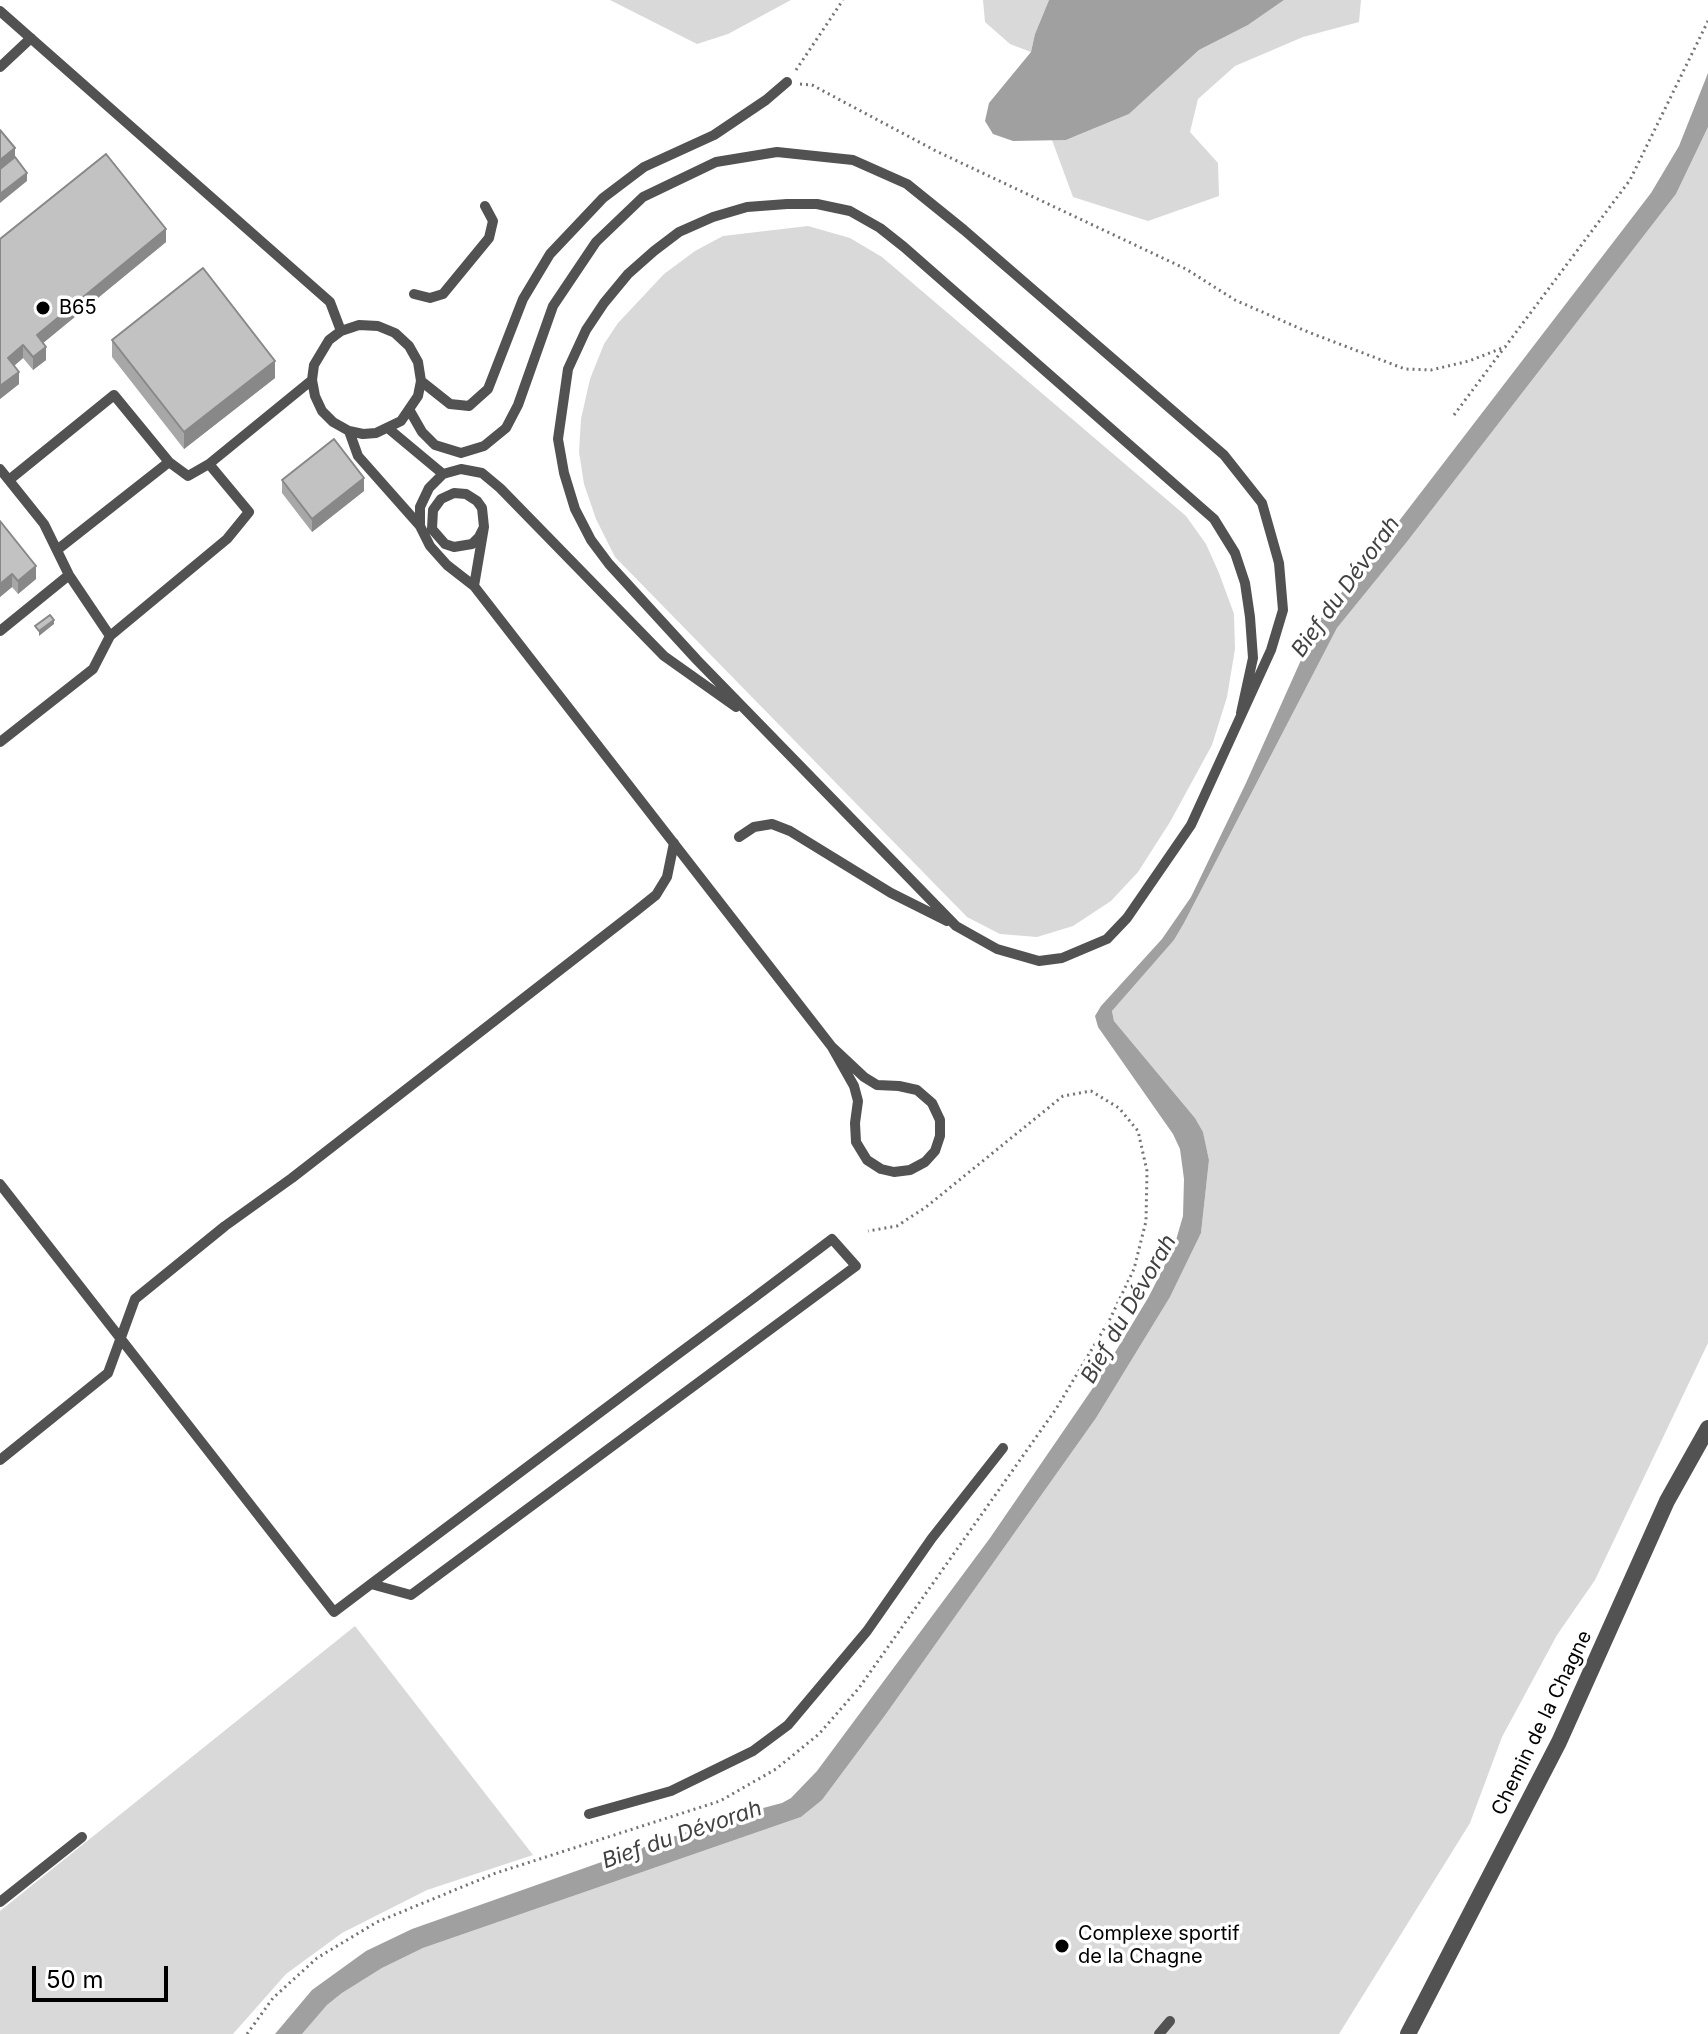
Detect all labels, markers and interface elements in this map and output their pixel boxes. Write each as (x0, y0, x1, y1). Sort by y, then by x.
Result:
place label: B65 (59, 296, 97, 320)
marker: B65 (34, 299, 52, 317)
water label: Bief du Dévorah (1286, 512, 1406, 662)
water label: Bief du Dévorah (1076, 1230, 1182, 1388)
street label: Chemin de la Chagne (1487, 1627, 1597, 1819)
water label: Bief du Dévorah (599, 1795, 765, 1875)
place label: Complexe sportif de la Chagne (1078, 1922, 1240, 1969)
marker: Complexe sportif de la Chagne (1053, 1937, 1071, 1955)
scale bar (36, 1950, 172, 2000)
text: 50 m (46, 1965, 104, 1994)

